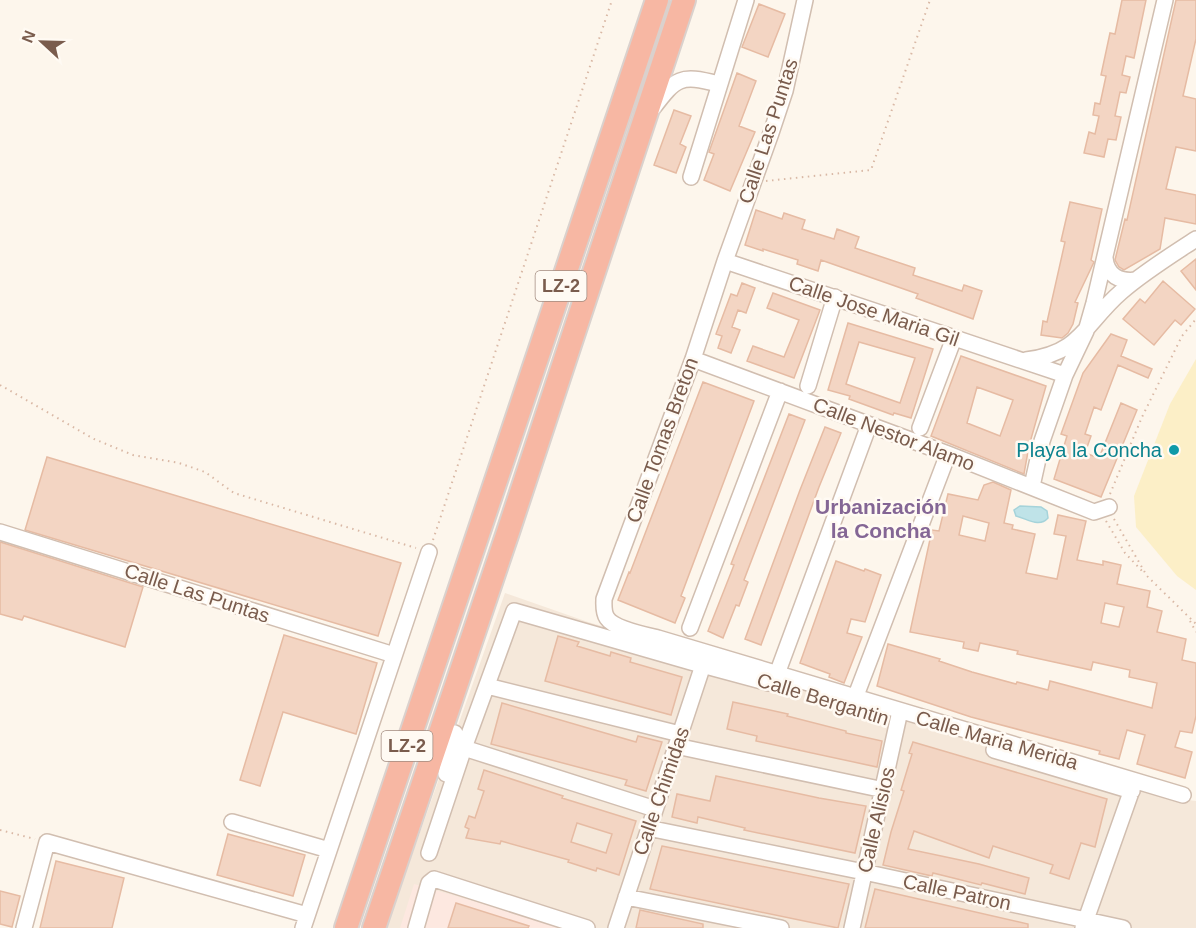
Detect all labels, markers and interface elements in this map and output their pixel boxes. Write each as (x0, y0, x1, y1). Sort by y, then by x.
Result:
north arrow (12, 12, 72, 72)
text: N (19, 28, 39, 45)
street label: Calle Las Puntas (734, 56, 802, 206)
road number: LZ-2 (536, 271, 586, 301)
street label: Calle Jose Maria Gil (786, 271, 962, 351)
street label: Calle Tomas Breton (622, 354, 702, 526)
street label: Calle Nestor Alamo (810, 393, 978, 475)
place label: Playa la Concha (1016, 439, 1163, 461)
marker: Playa la Concha (1167, 443, 1181, 457)
district label: Urbanización la Concha (815, 495, 947, 542)
street label: Calle Las Puntas (122, 559, 272, 627)
street label: Calle Bergantin (754, 668, 892, 730)
street label: Calle Maria Merida (913, 706, 1082, 774)
street label: Calle Chimidas (629, 724, 693, 858)
road number: LZ-2 (382, 731, 432, 761)
street label: Calle Alisios (853, 765, 899, 875)
street label: Calle Patron (901, 870, 1013, 914)

